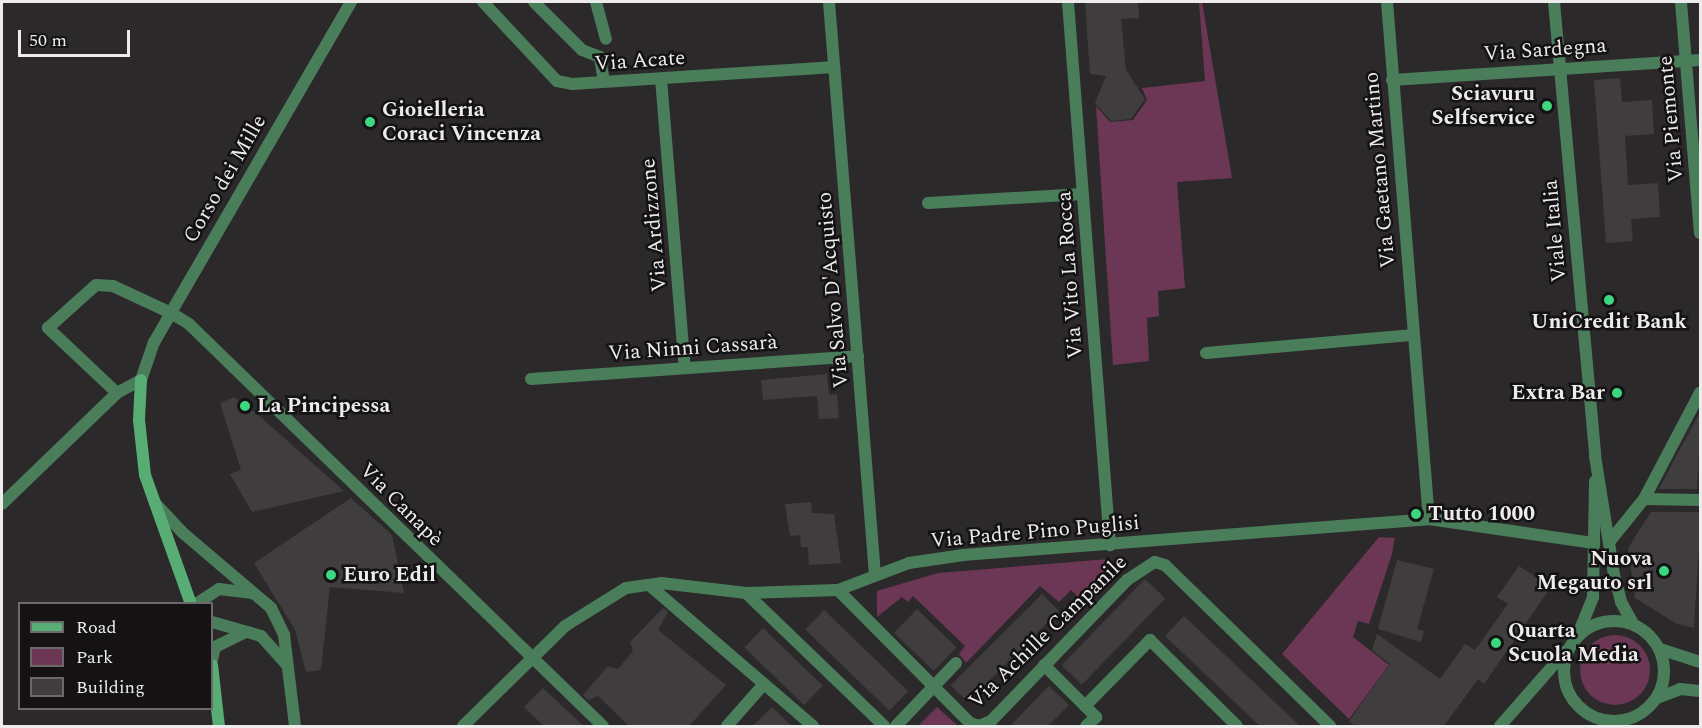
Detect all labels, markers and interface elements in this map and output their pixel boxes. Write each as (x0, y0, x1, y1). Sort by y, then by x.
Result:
scale bar (21, 18, 134, 56)
text: 50 m (29, 27, 67, 54)
street label: Via Sardegna (1483, 33, 1607, 67)
street label: Via Acate (594, 45, 686, 77)
street label: Via Piemonte (1653, 55, 1689, 183)
street label: Via Gaetano Martino (1359, 71, 1401, 269)
place label: Sciavuru Selfservice (1432, 81, 1535, 131)
place label: Gioielleria Coraci Vincenza (382, 97, 541, 147)
marker: Sciavuru Selfservice (1540, 99, 1554, 113)
street label: Corso dei Mille (178, 111, 272, 247)
marker: Gioielleria Coraci Vincenza (363, 115, 377, 129)
street label: Via Ardizzone (636, 157, 672, 293)
street label: Viale Italia (1538, 179, 1572, 283)
street label: Via Vito La Rocca (1052, 190, 1088, 360)
street label: Via Salvo D'Acquisto (812, 191, 854, 389)
marker: UniCredit Bank (1602, 293, 1616, 307)
place label: UniCredit Bank (1531, 309, 1687, 335)
street label: Via Ninni Cassarà (607, 330, 779, 366)
place label: Extra Bar (1511, 380, 1605, 406)
marker: Extra Bar (1610, 386, 1624, 400)
place label: La Pincipessa (257, 393, 390, 419)
marker: La Pincipessa (238, 399, 252, 413)
street label: Via Canapè (354, 458, 448, 552)
place label: Tutto 1000 (1428, 501, 1535, 527)
marker: Tutto 1000 (1409, 507, 1423, 521)
street label: Via Padre Pino Puglisi (929, 510, 1141, 554)
place label: Nuova Megauto srl (1537, 546, 1652, 596)
street label: Via Achille Campanile (964, 550, 1132, 714)
place label: Euro Edil (343, 562, 436, 588)
marker: Nuova Megauto srl (1657, 564, 1671, 578)
marker: Euro Edil (324, 568, 338, 582)
legend (18, 602, 213, 710)
text: Road (76, 614, 117, 641)
place label: Quarta Scuola Media (1508, 618, 1639, 668)
marker: Quarta Scuola Media (1489, 636, 1503, 650)
text: Park (76, 644, 113, 671)
text: Building (76, 674, 145, 701)

